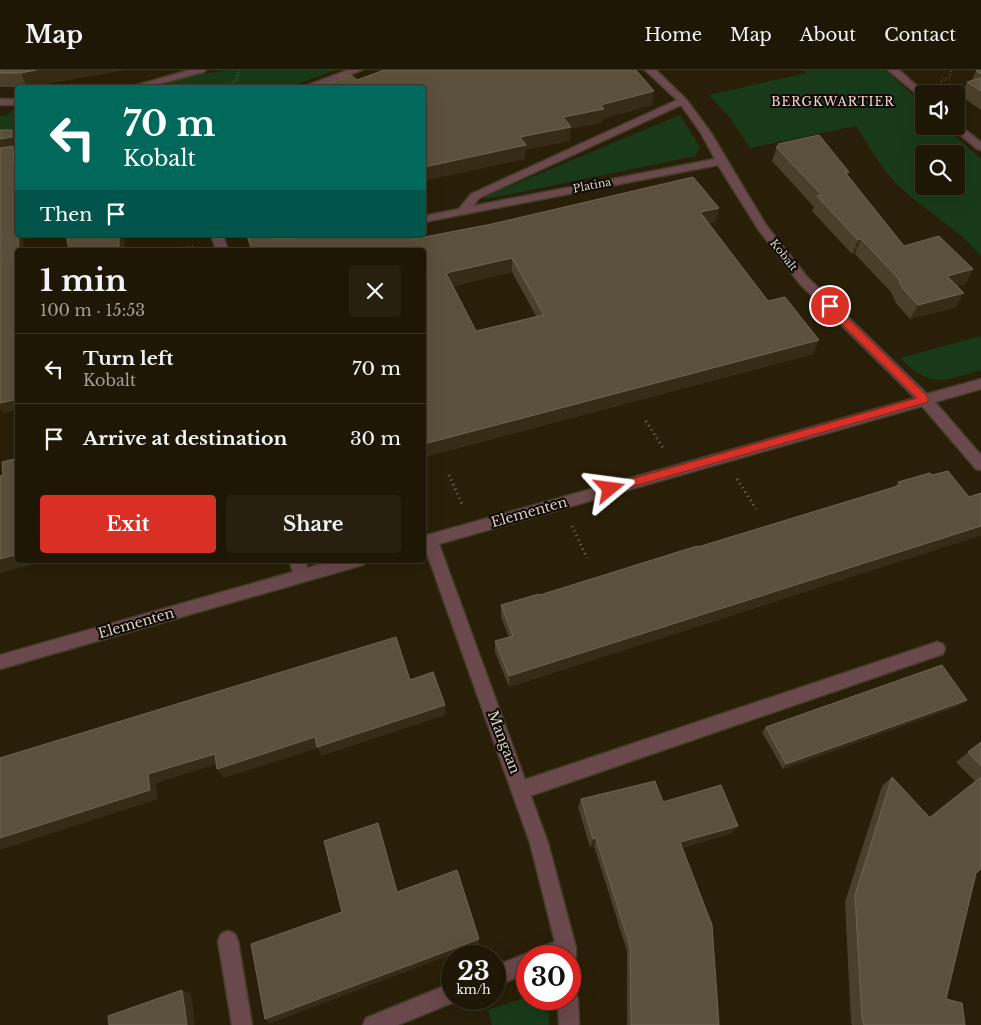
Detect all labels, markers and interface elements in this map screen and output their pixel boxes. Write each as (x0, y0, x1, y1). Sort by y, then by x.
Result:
text: Map (25, 20, 83, 49)
text: Home (644, 24, 702, 46)
text: Map (730, 24, 772, 46)
text: About (800, 24, 856, 46)
text: Contact (884, 24, 956, 46)
map controls (915, 85, 965, 195)
button: sound (915, 85, 965, 135)
district label: BERGKWARTIER (771, 94, 895, 109)
text: 70 m (123, 102, 216, 145)
icon: left (40, 105, 105, 170)
text: Kobalt (123, 145, 196, 172)
button: search (915, 145, 965, 195)
street label: Platina (572, 174, 613, 196)
icon: arrive (102, 200, 130, 228)
text: Then (40, 203, 92, 226)
street label: Kobalt (767, 236, 801, 274)
text: 1 min (40, 262, 127, 299)
button: close (349, 265, 401, 317)
pin (809, 285, 851, 327)
icon: arrive (816, 292, 844, 320)
text: 100 m · 15:53 (40, 300, 145, 320)
text: Turn left (83, 347, 174, 370)
icon: left (40, 355, 68, 383)
text: 70 m (352, 357, 401, 380)
text: Kobalt (83, 370, 136, 390)
icon: arrive (40, 425, 68, 453)
text: Arrive at destination (83, 427, 287, 450)
text: 30 m (350, 427, 401, 450)
position arrow (583, 462, 635, 514)
street label: Elementen (489, 492, 569, 531)
button: Exit (40, 495, 216, 553)
button: Share (226, 495, 401, 553)
street label: Elementen (96, 603, 176, 642)
street label: Mangaan (484, 708, 524, 776)
speed limit sign: 30 (516, 945, 581, 1010)
text: 23 (457, 956, 490, 987)
text: km/h (456, 982, 491, 997)

